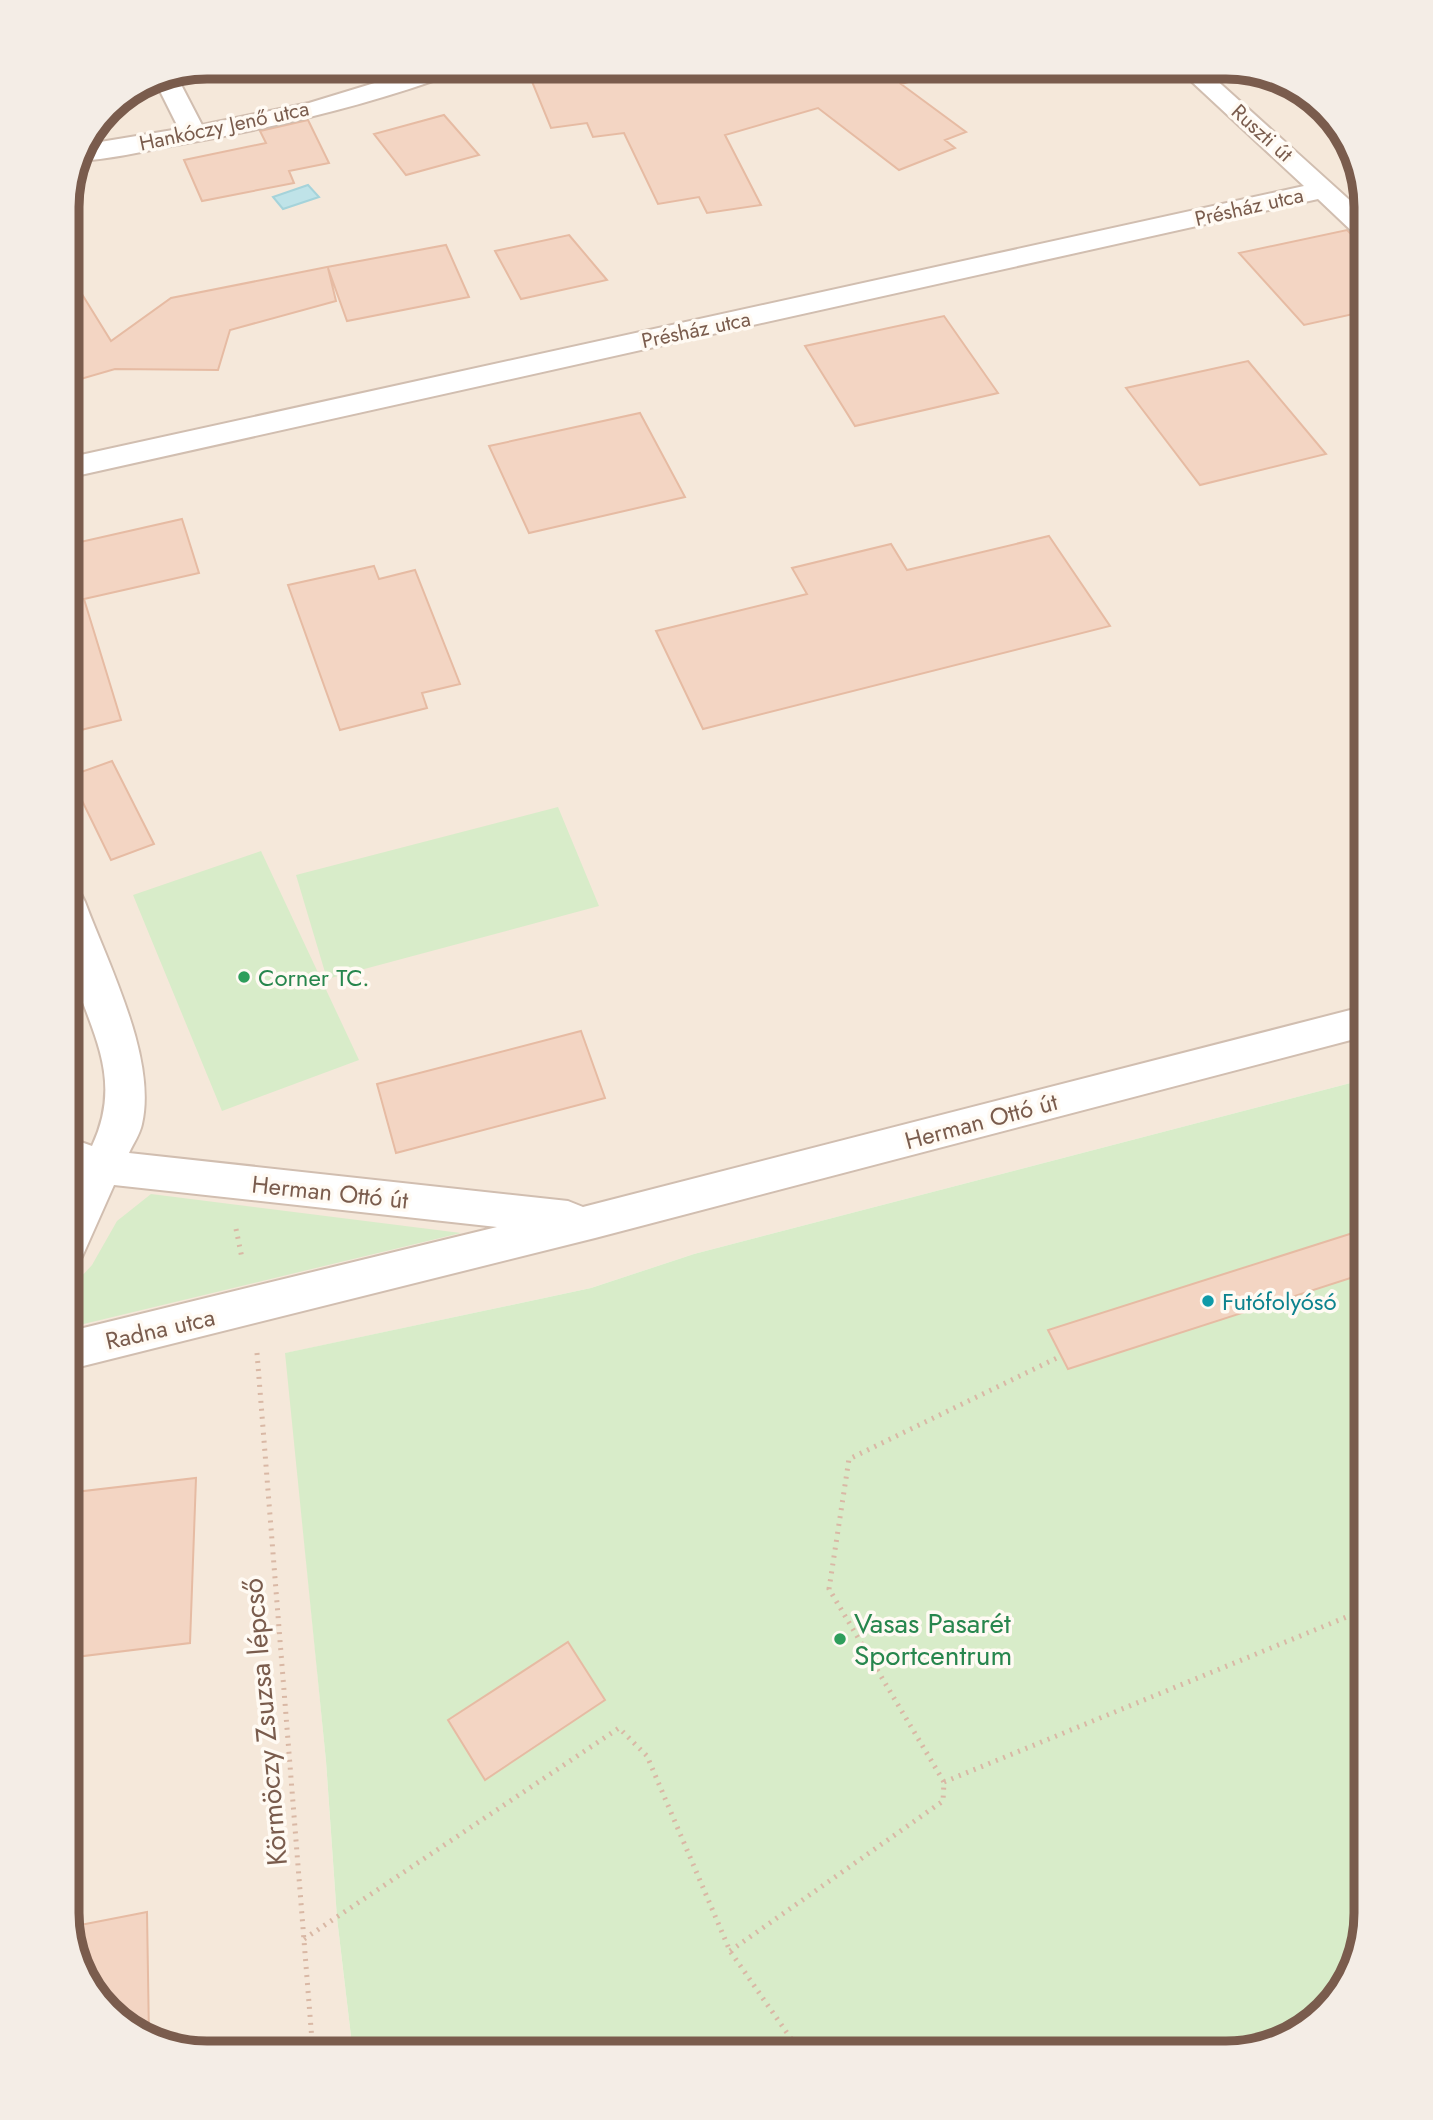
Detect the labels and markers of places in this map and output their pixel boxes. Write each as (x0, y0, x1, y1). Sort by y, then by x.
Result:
place label: Corner TC. (258, 960, 369, 995)
marker: Corner TC. (236, 969, 252, 985)
place label: Futófolyósó (1222, 1284, 1337, 1319)
marker: Futófolyósó (1200, 1293, 1216, 1309)
place label: Vasas Pasarét Sportcentrum (854, 1603, 1012, 1676)
marker: Vasas Pasarét Sportcentrum (832, 1631, 848, 1647)

